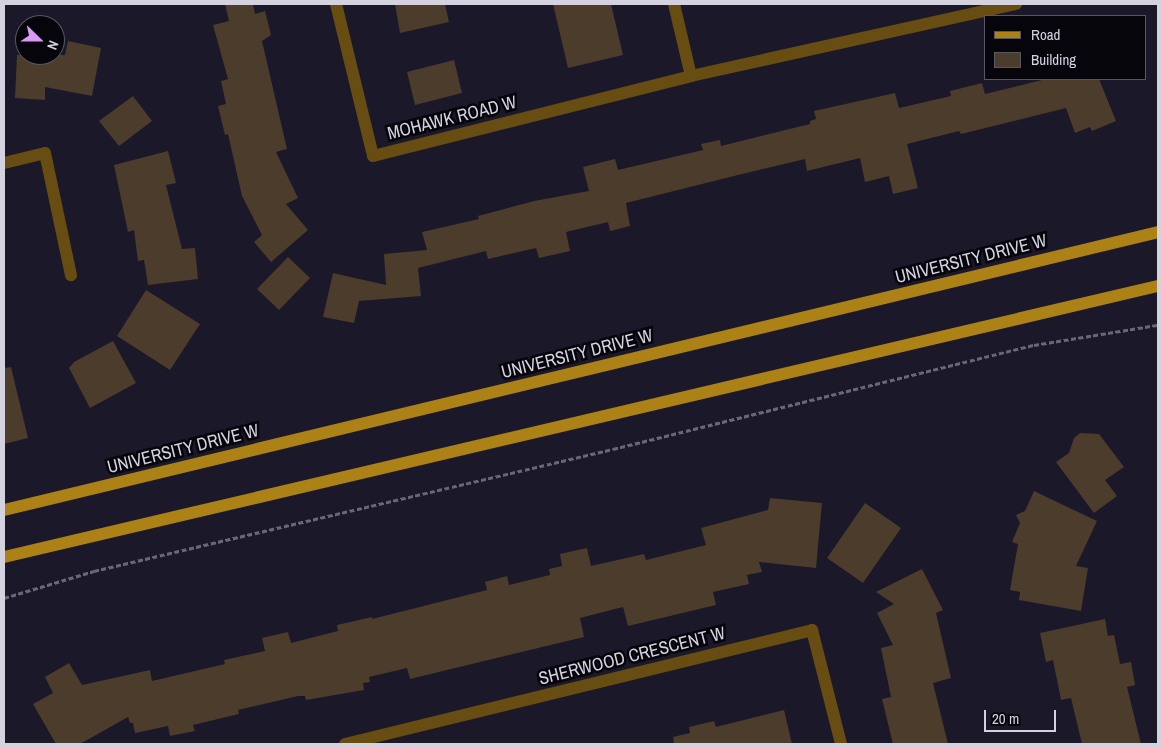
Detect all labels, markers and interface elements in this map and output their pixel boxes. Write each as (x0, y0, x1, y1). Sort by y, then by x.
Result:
north arrow (15, 15, 65, 65)
legend (984, 15, 1147, 80)
text: Road (1031, 24, 1060, 45)
text: N (43, 38, 63, 52)
text: Building (1031, 49, 1076, 70)
street label: MOHAWK ROAD W (385, 92, 519, 144)
street label: UNIVERSITY DRIVE W (893, 230, 1049, 288)
street label: UNIVERSITY DRIVE W (499, 325, 655, 383)
street label: UNIVERSITY DRIVE W (105, 420, 261, 478)
street label: SHERWOOD CRESCENT W (536, 622, 728, 690)
scale bar (987, 700, 1060, 732)
text: 20 m (992, 708, 1019, 729)

